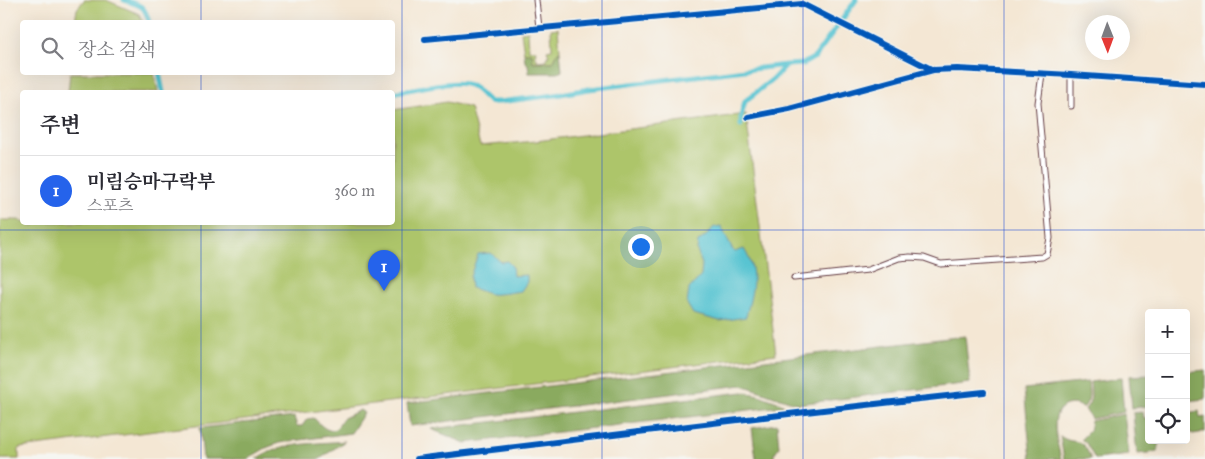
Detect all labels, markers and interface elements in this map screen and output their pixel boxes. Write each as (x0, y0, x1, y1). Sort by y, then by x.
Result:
north arrow (1085, 15, 1130, 60)
search box (20, 20, 395, 75)
icon: search (38, 34, 66, 62)
text: 장소 검색 (78, 38, 156, 61)
text: 주변 (40, 112, 81, 138)
text: 미림승마구락부 (87, 170, 215, 193)
text: 1 (53, 181, 59, 200)
text: 360 m (334, 181, 375, 200)
text: 스포츠 (87, 196, 133, 215)
your location (628, 234, 654, 260)
pin: 1 (368, 250, 400, 291)
map controls (1145, 309, 1190, 444)
button: + (1145, 309, 1190, 354)
button: − (1145, 354, 1190, 399)
button: locate (1145, 399, 1190, 444)

